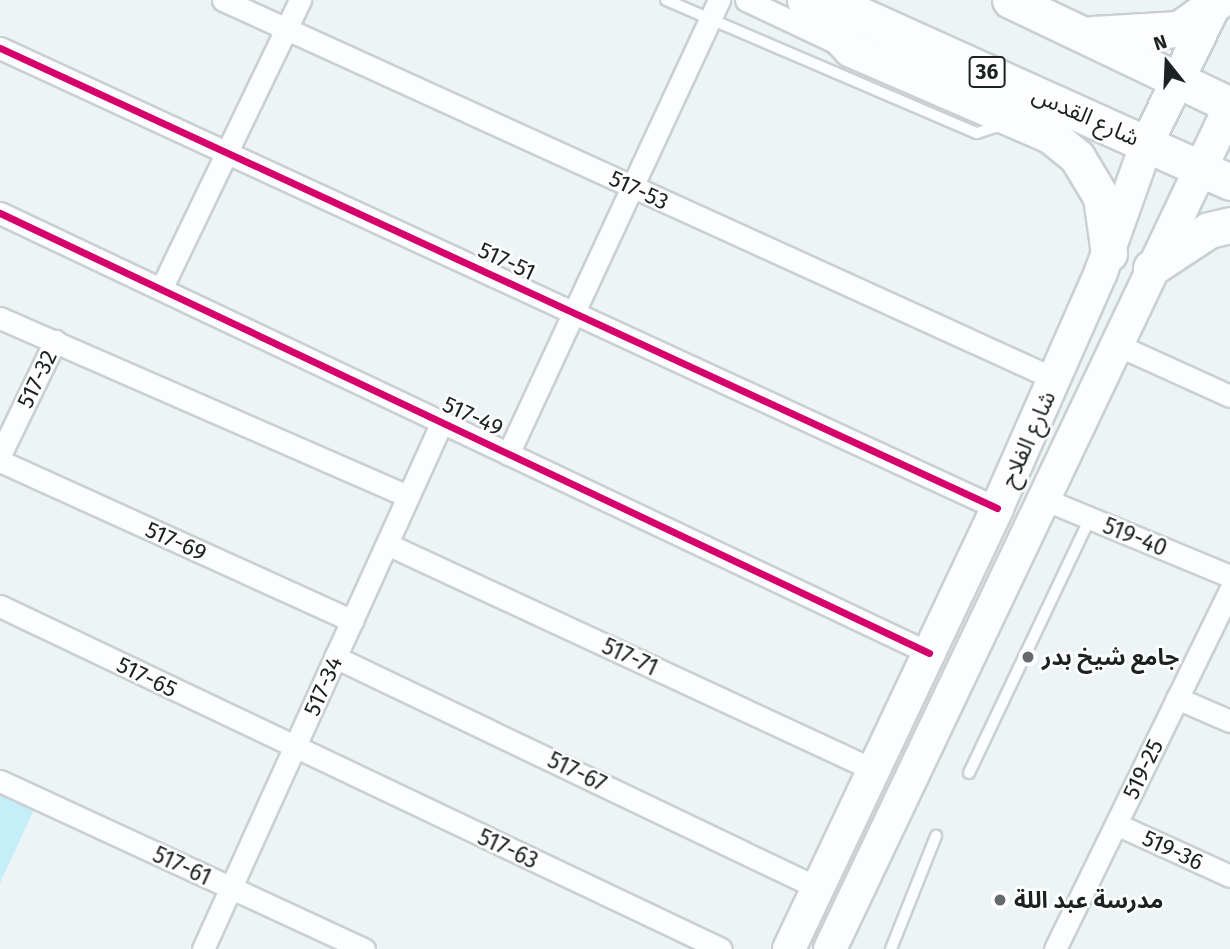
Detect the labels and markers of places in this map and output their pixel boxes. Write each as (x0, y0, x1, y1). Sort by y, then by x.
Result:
place label: جامع شيخ بدر (1042, 643, 1179, 671)
marker: جامع شيخ بدر (1020, 649, 1036, 665)
place label: مدرسة عبد اللة (1014, 886, 1163, 914)
marker: مدرسة عبد اللة (992, 892, 1008, 908)

